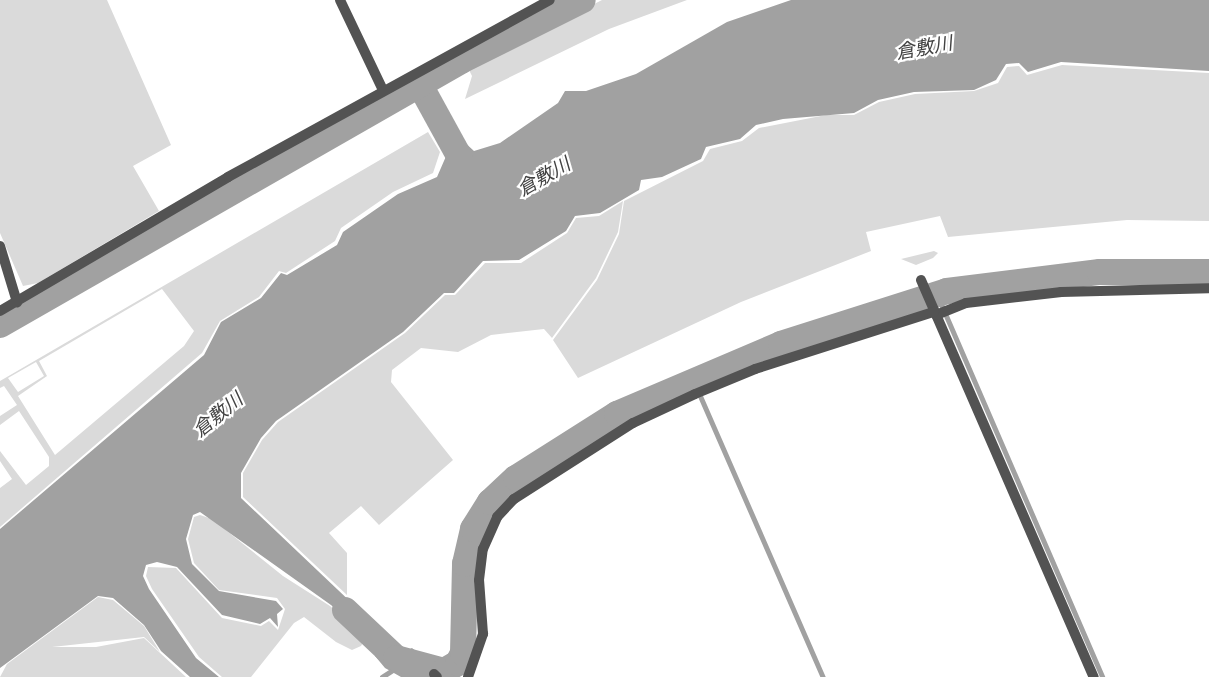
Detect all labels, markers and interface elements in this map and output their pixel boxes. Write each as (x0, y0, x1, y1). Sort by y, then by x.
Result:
water label: 倉敷川 (894, 32, 954, 64)
water label: 倉敷川 (514, 153, 574, 201)
water label: 倉敷川 (189, 388, 247, 442)

